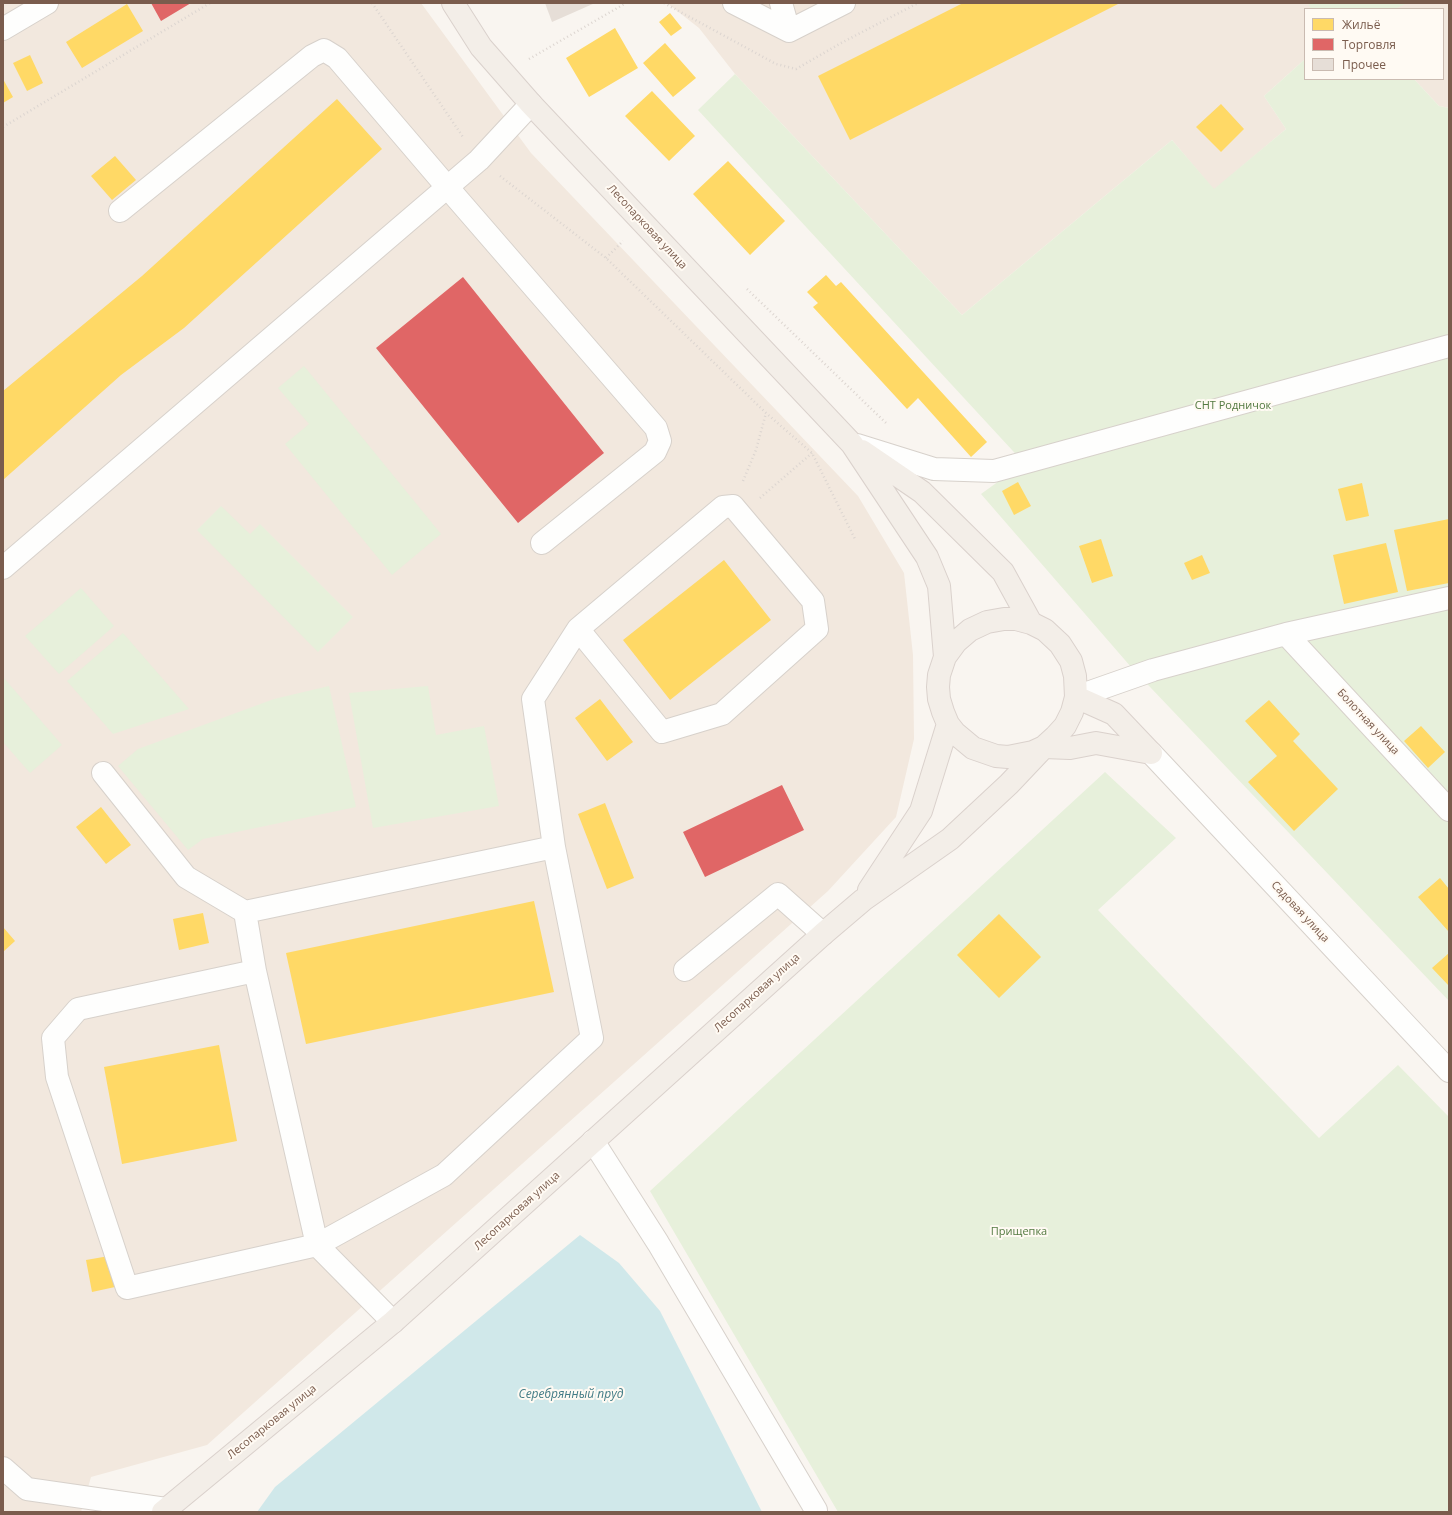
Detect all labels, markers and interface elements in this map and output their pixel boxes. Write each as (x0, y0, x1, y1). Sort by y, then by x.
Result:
legend (1304, 8, 1444, 80)
text: Жильё (1342, 16, 1380, 33)
text: Торговля (1342, 36, 1396, 53)
text: Прочее (1342, 56, 1386, 73)
street label: Лесопарковая улица (604, 182, 690, 272)
park label: СНТ Родничок (1195, 399, 1271, 413)
street label: Болотная улица (1334, 686, 1402, 758)
street label: Садовая улица (1268, 879, 1332, 945)
street label: Лесопарковая улица (711, 951, 803, 1035)
street label: Лесопарковая улица (471, 1169, 563, 1253)
park label: Прищепка (991, 1225, 1047, 1239)
street label: Лесопарковая улица (225, 1382, 319, 1462)
water label: Серебрянный пруд (519, 1388, 623, 1402)

